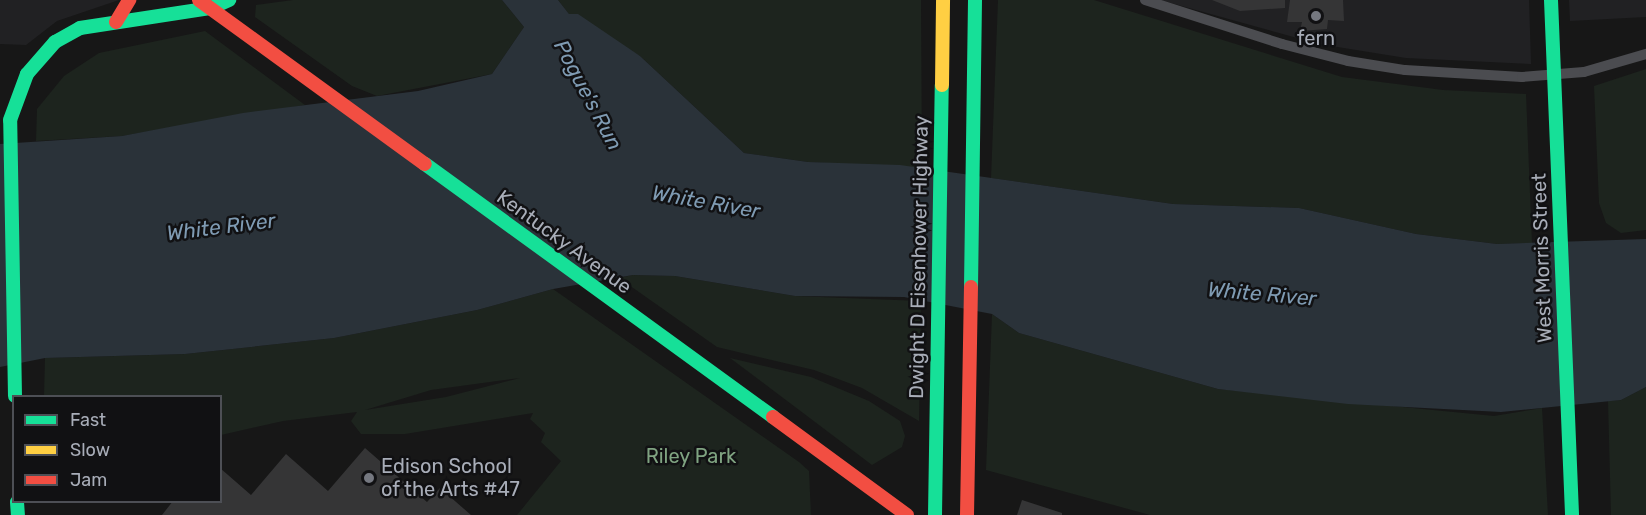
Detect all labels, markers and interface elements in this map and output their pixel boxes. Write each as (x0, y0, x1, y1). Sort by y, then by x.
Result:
marker: fern (1309, 9, 1323, 23)
place label: fern (1297, 26, 1335, 50)
water label: Pogue's Run (548, 36, 628, 154)
street label: Dwight D Eisenhower Highway (905, 115, 933, 399)
street label: West Morris Street (1527, 173, 1557, 343)
water label: White River (650, 180, 762, 224)
street label: Kentucky Avenue (491, 185, 637, 299)
water label: White River (165, 208, 277, 246)
water label: White River (1206, 277, 1318, 311)
legend (12, 395, 222, 503)
text: Fast (70, 409, 106, 431)
text: Slow (70, 439, 110, 461)
park label: Riley Park (645, 444, 737, 468)
place label: Edison School of the Arts #47 (381, 454, 521, 501)
text: Jam (70, 469, 107, 491)
marker: Edison School of the Arts #47 (362, 471, 376, 485)

